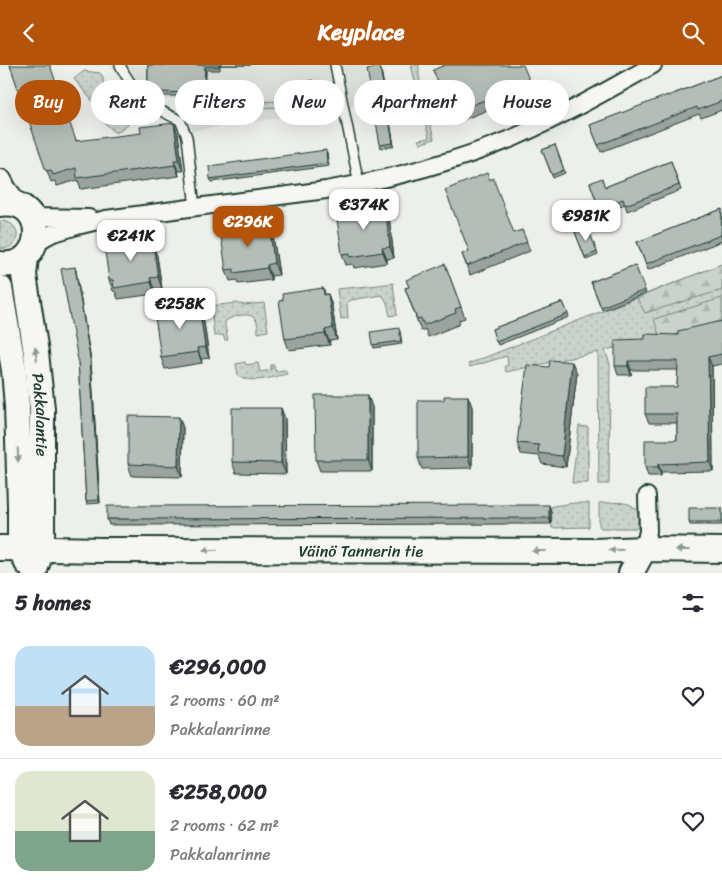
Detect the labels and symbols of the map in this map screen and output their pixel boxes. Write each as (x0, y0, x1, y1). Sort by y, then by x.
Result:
pin: €374K (329, 189, 399, 231)
pin: €981K (551, 199, 621, 242)
pin: €296K (213, 205, 283, 248)
pin: €241K (96, 219, 166, 262)
pin: €258K (145, 287, 215, 330)
one-way arrow (32, 345, 40, 361)
street label: Pakkalantie (23, 372, 56, 457)
one-way arrow (15, 447, 23, 463)
street label: Väinö Tannerin tie (299, 536, 423, 566)
one-way arrow (201, 546, 217, 554)
one-way arrow (675, 546, 691, 554)
one-way arrow (530, 547, 546, 555)
one-way arrow (608, 547, 624, 555)

